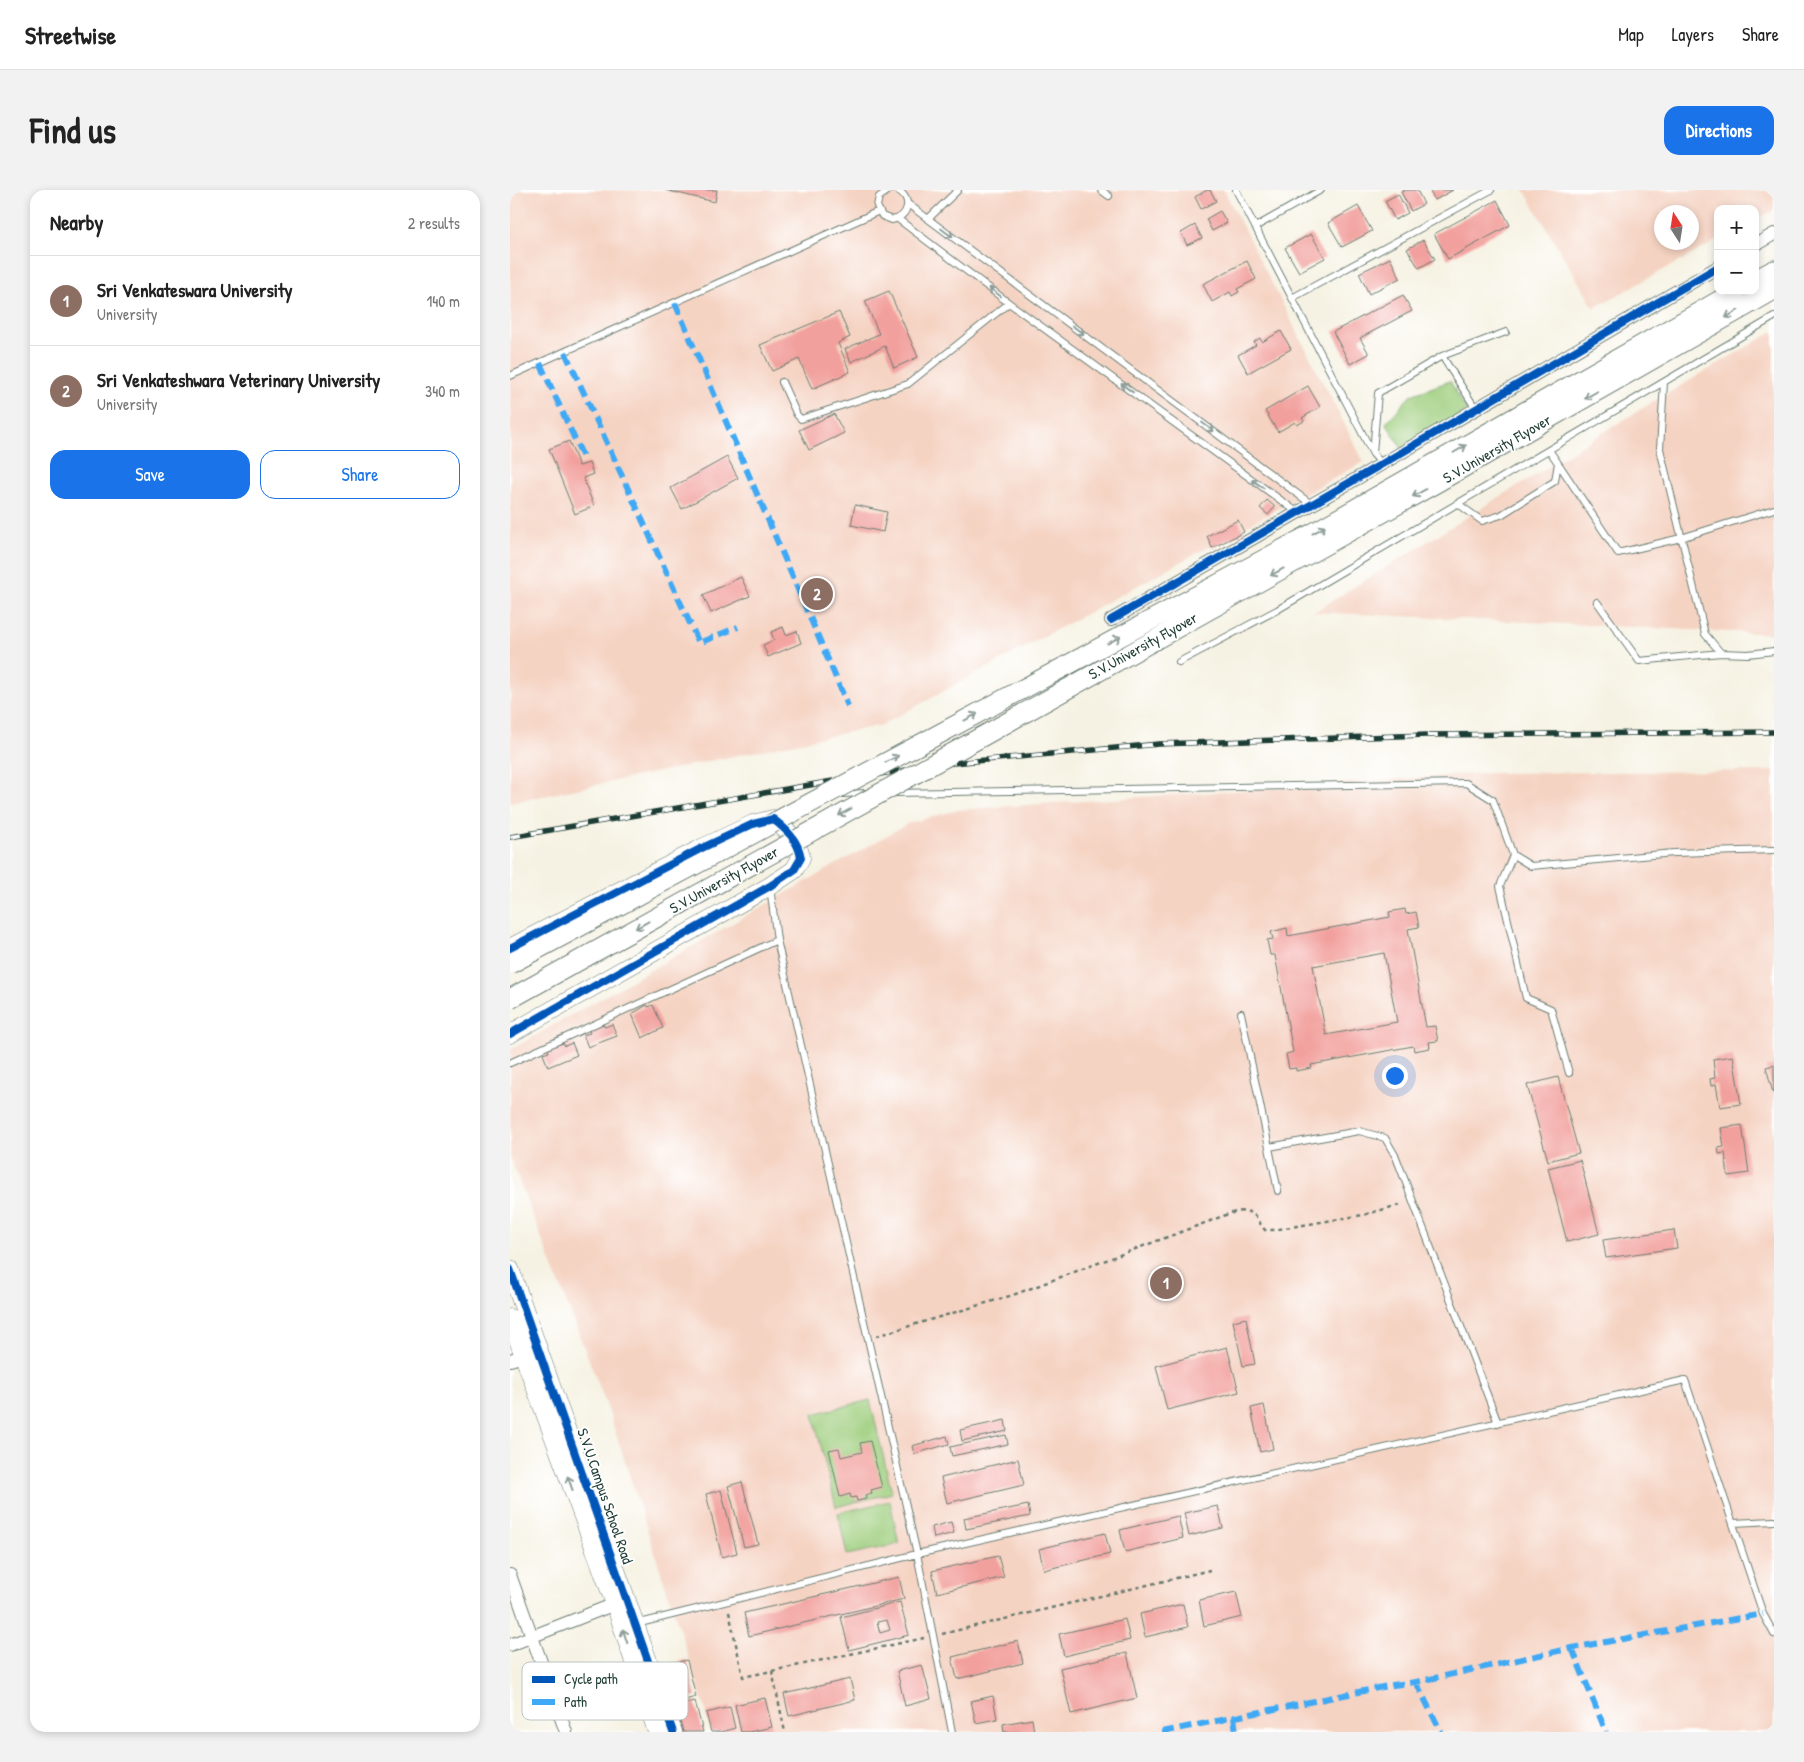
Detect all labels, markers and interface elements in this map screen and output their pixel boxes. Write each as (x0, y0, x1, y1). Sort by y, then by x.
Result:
text: Streetwise (25, 19, 116, 51)
text: Map (1618, 22, 1644, 47)
text: Layers (1672, 22, 1714, 47)
text: Share (1742, 22, 1779, 47)
button: Directions (1664, 106, 1774, 155)
text: Find us (30, 107, 116, 154)
north arrow (1654, 205, 1699, 250)
map controls (1714, 205, 1759, 295)
button: + (1714, 205, 1759, 250)
text: Nearby (50, 208, 103, 237)
text: 2 results (408, 212, 460, 234)
one-way arrow (940, 228, 953, 239)
button: − (1714, 250, 1759, 295)
text: Sri Venkateswara University (97, 277, 293, 303)
one-way arrow (989, 287, 1002, 298)
text: 1 (63, 290, 69, 312)
text: 140 m (426, 290, 460, 312)
text: University (97, 303, 158, 325)
one-way arrow (1725, 310, 1739, 320)
one-way arrow (1071, 325, 1084, 336)
text: Sri Venkateshwara Veterinary University (97, 367, 380, 393)
text: 2 (62, 380, 70, 402)
text: 340 m (425, 380, 460, 402)
one-way arrow (1120, 383, 1134, 393)
one-way arrow (1583, 390, 1598, 400)
text: University (97, 393, 158, 415)
street label: S.V.University Flyover (1439, 409, 1555, 488)
one-way arrow (1201, 422, 1214, 433)
one-way arrow (1452, 444, 1466, 454)
button: Save (50, 450, 250, 499)
button: Share (260, 450, 460, 499)
one-way arrow (1252, 478, 1265, 489)
one-way arrow (1412, 488, 1427, 498)
one-way arrow (1311, 525, 1326, 535)
one-way arrow (1270, 568, 1285, 577)
pin: 2 (801, 575, 833, 613)
street label: S.V.University Flyover (1084, 607, 1201, 684)
one-way arrow (1106, 635, 1121, 644)
one-way arrow (963, 712, 978, 722)
one-way arrow (885, 754, 900, 764)
one-way arrow (839, 808, 853, 818)
street label: S.V.University Flyover (665, 841, 782, 918)
one-way arrow (635, 921, 650, 931)
your location (1382, 1063, 1408, 1089)
pin: 1 (1150, 1264, 1182, 1302)
street label: S.V.U.Campus School Road (572, 1425, 639, 1567)
one-way arrow (565, 1476, 574, 1491)
one-way arrow (620, 1629, 629, 1644)
legend (522, 1662, 688, 1720)
text: Cycle path (564, 1669, 618, 1689)
text: Path (564, 1692, 587, 1711)

